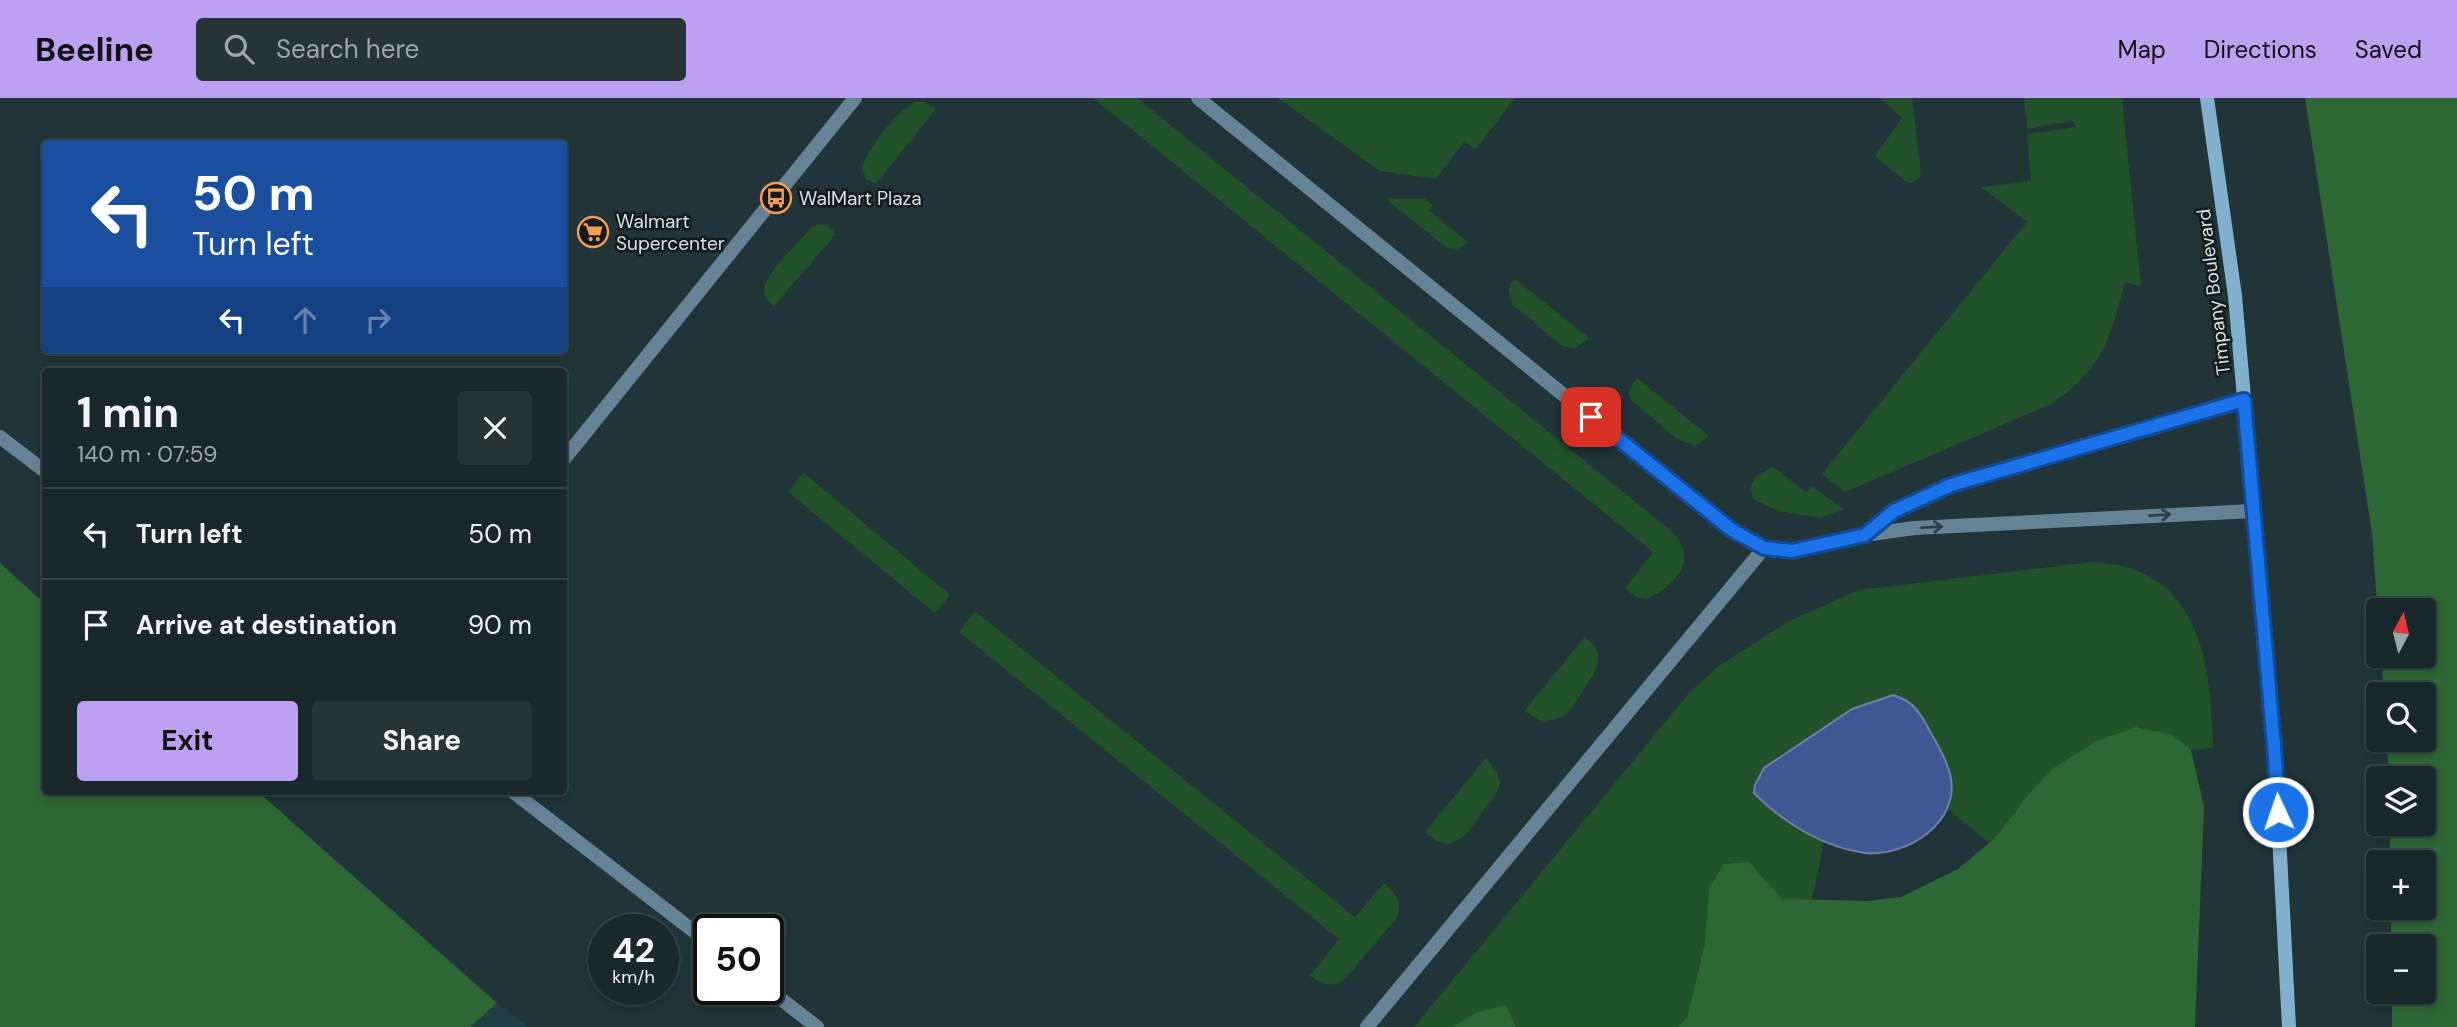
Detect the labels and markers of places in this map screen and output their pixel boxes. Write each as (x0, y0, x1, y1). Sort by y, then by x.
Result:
bus stop icon: WalMart Plaza (759, 181, 793, 215)
place label: WalMart Plaza (799, 186, 922, 211)
place label: Walmart Supercenter (616, 209, 725, 256)
supermarket icon: Walmart Supercenter (576, 215, 610, 249)
pin (1561, 387, 1621, 447)

